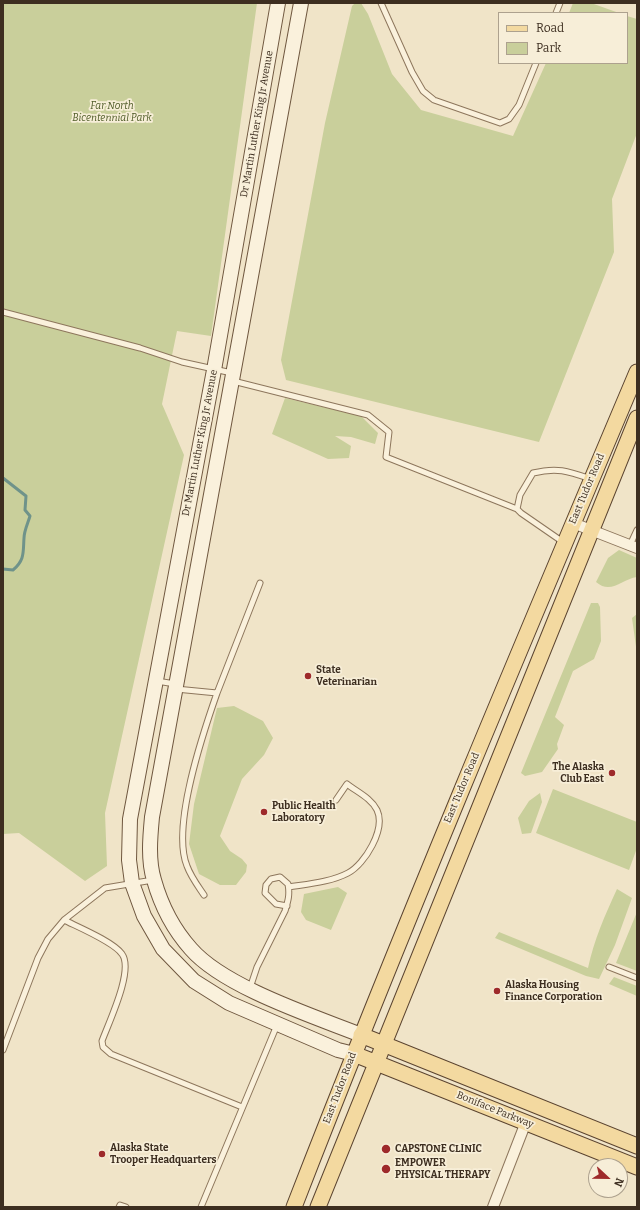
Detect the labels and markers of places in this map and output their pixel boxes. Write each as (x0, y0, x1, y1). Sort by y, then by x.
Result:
place label: State Veterinarian (316, 664, 377, 688)
marker: State Veterinarian (303, 671, 313, 681)
place label: The Alaska Club East (552, 761, 604, 784)
marker: The Alaska Club East (607, 768, 617, 778)
place label: Public Health Laboratory (272, 800, 336, 824)
marker: Public Health Laboratory (259, 807, 269, 817)
place label: Alaska Housing Finance Corporation (505, 979, 602, 1002)
marker: Alaska Housing Finance Corporation (492, 986, 502, 996)
place label: Alaska State Trooper Headquarters (110, 1142, 216, 1166)
marker: CAPSTONE CLINIC (380, 1143, 392, 1155)
place label: CAPSTONE CLINIC (395, 1143, 482, 1155)
marker: Alaska State Trooper Headquarters (97, 1149, 107, 1159)
place label: EMPOWER PHYSICAL THERAPY (395, 1157, 491, 1180)
marker: EMPOWER PHYSICAL THERAPY (380, 1163, 392, 1175)

